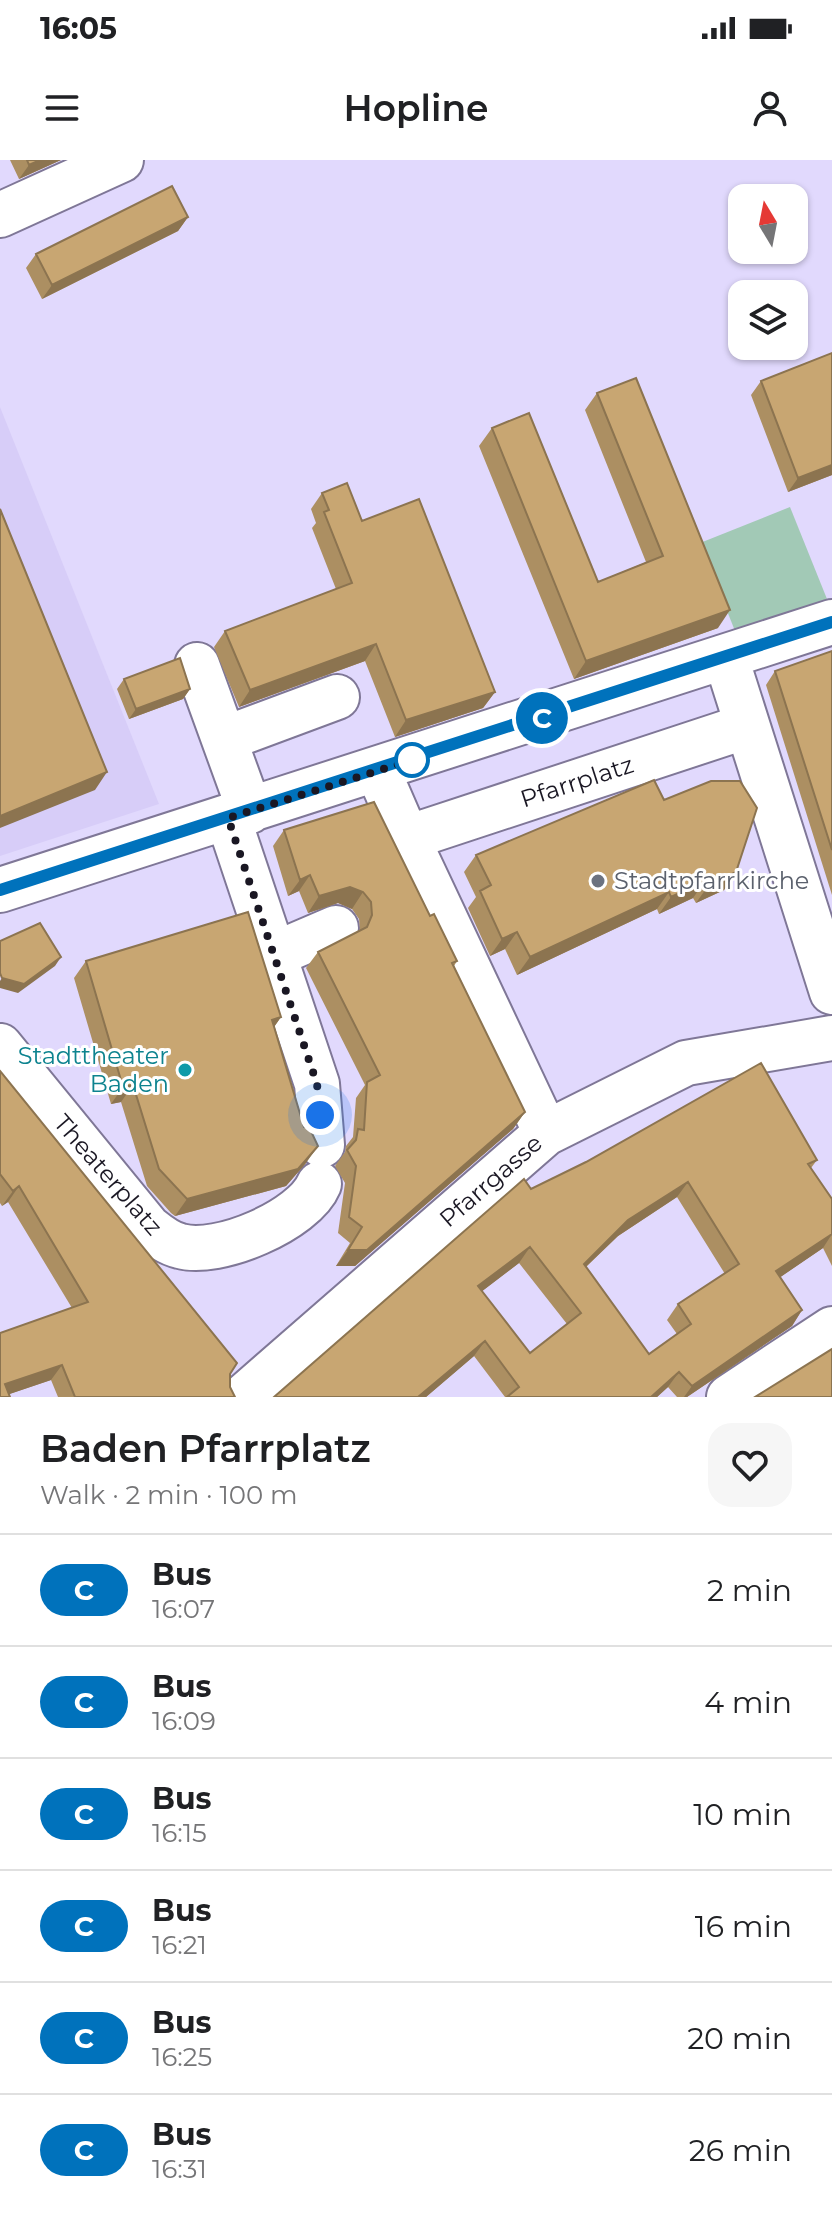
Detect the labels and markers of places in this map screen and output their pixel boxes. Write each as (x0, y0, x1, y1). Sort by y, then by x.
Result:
unlabelled marker (395, 743, 429, 777)
place label: Stadtpfarrkirche (614, 866, 809, 895)
marker: Stadtpfarrkirche (589, 872, 607, 890)
place label: Stadttheater Baden (18, 1041, 169, 1098)
marker: Stadttheater Baden (176, 1061, 194, 1079)

